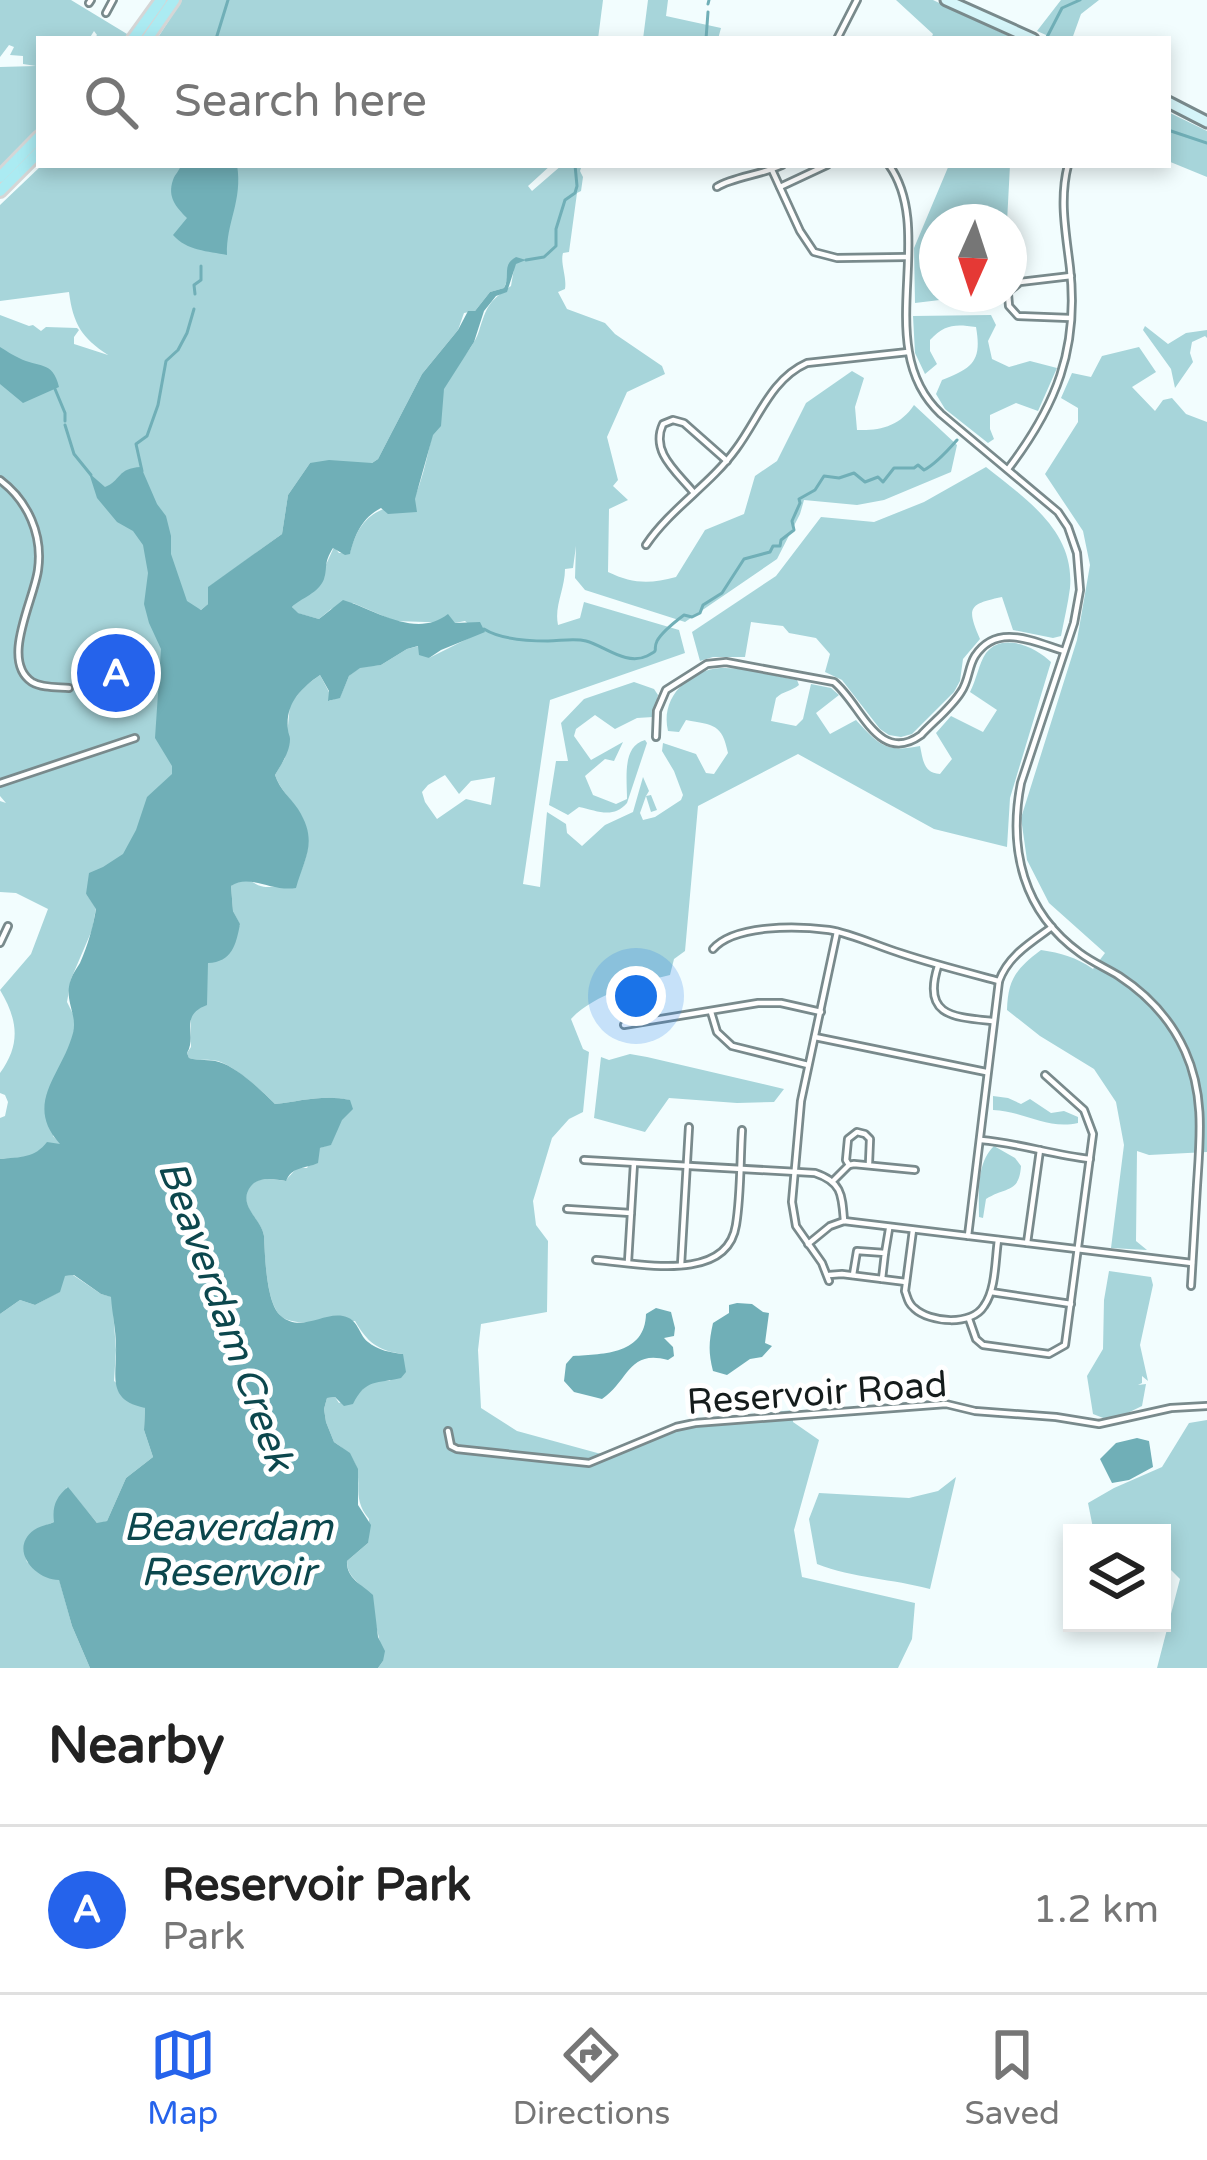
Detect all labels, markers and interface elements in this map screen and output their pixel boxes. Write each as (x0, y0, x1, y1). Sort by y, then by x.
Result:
search box (36, 36, 1171, 168)
icon: search (78, 69, 144, 135)
text: Search here (174, 75, 427, 129)
north arrow (919, 204, 1027, 312)
pin: A (77, 628, 155, 718)
your location (606, 966, 666, 1026)
water label: Beaverdam Creek (148, 1154, 304, 1479)
street label: Reservoir Road (686, 1363, 949, 1424)
water label: Beaverdam Reservoir (123, 1504, 334, 1596)
map controls (1063, 1524, 1171, 1632)
button: layers (1063, 1524, 1171, 1632)
text: Nearby (48, 1715, 225, 1777)
text: Reservoir Park (162, 1859, 471, 1913)
text: A (72, 1886, 102, 1933)
text: 1.2 km (1033, 1886, 1159, 1933)
text: Park (162, 1913, 245, 1960)
tab: Map (147, 2022, 218, 2133)
tab: Directions (512, 2022, 670, 2133)
tab: Saved (965, 2022, 1060, 2133)

